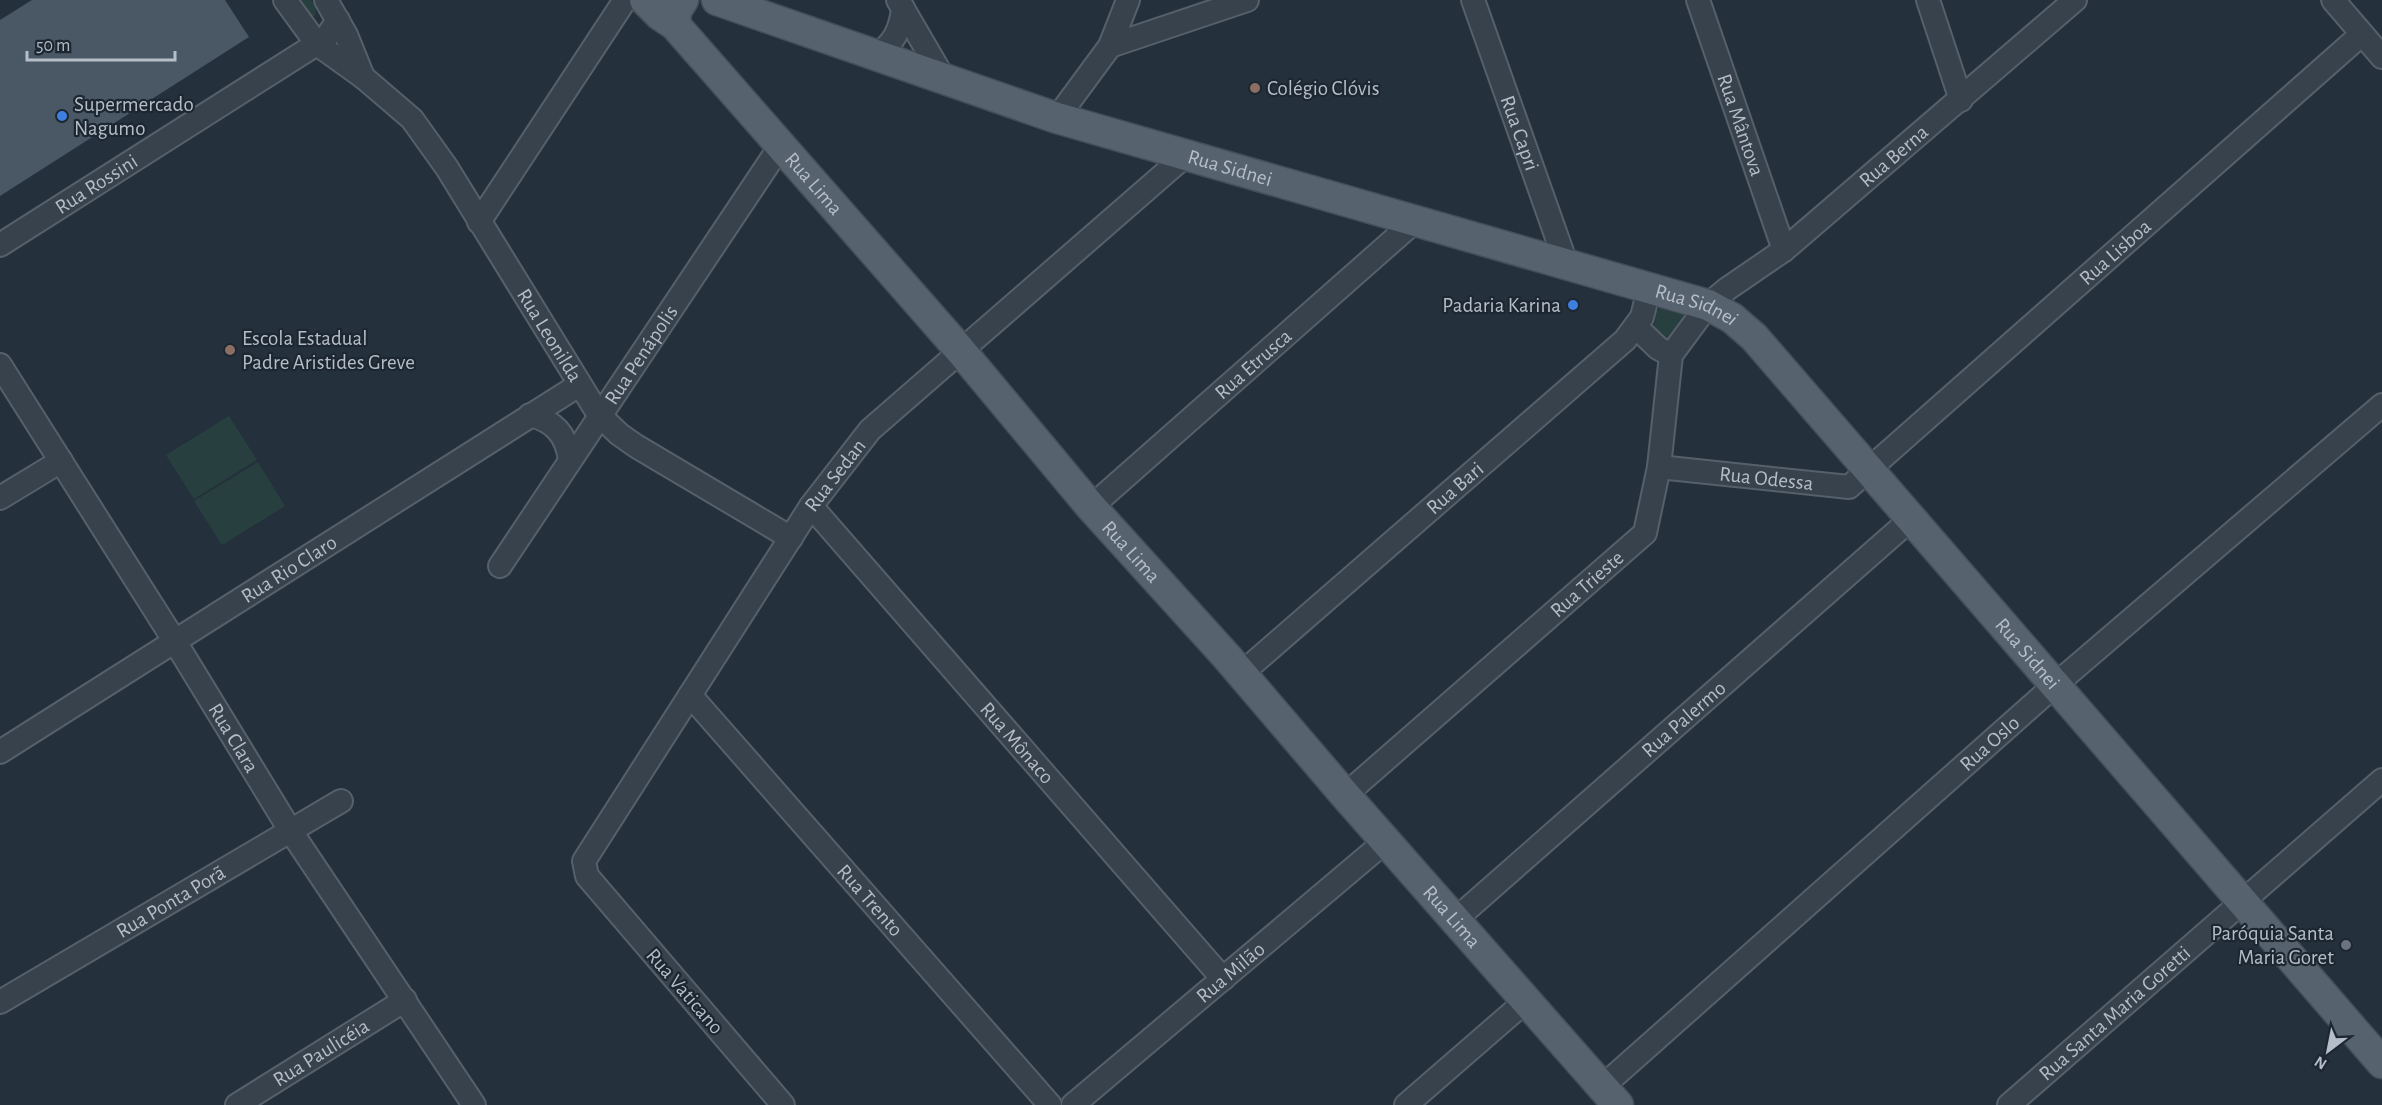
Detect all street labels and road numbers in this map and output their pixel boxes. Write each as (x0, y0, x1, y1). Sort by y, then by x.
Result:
street label: Rua Mântova (1713, 71, 1768, 179)
street label: Rua Capri (1497, 93, 1542, 173)
street label: Rua Berna (1856, 121, 1933, 191)
street label: Rua Sidnei (1185, 146, 1275, 190)
street label: Rua Lima (781, 148, 847, 219)
street label: Rua Rossini (52, 151, 141, 218)
street label: Rua Lisboa (2076, 215, 2155, 289)
street label: Rua Sidnei (1653, 280, 1742, 329)
street label: Rua Leonilda (513, 285, 586, 386)
street label: Rua Penápolis (601, 302, 682, 408)
street label: Rua Etrusca (1211, 325, 1296, 404)
street label: Rua Sedan (801, 435, 870, 516)
street label: Rua Bari (1423, 458, 1488, 519)
street label: Rua Odessa (1718, 463, 1815, 494)
street label: Rua Lima (1098, 517, 1164, 587)
street label: Rua Rio Claro (238, 531, 341, 607)
street label: Rua Trieste (1546, 547, 1628, 622)
street label: Rua Sidnei (1991, 614, 2064, 693)
street label: Rua Palermo (1638, 677, 1730, 762)
street label: Rua Mônaco (976, 698, 1058, 788)
street label: Rua Clara (204, 700, 262, 777)
street label: Rua Oslo (1956, 712, 2024, 775)
street label: Rua Trento (833, 860, 907, 941)
street label: Rua Ponta Porã (113, 862, 229, 942)
street label: Rua Lima (1419, 882, 1485, 952)
street label: Rua Milão (1193, 938, 1269, 1007)
street label: Rua Santa Maria Goretti (2035, 942, 2195, 1085)
street label: Rua Vaticano (642, 945, 727, 1038)
street label: Rua Paulicéia (270, 1015, 373, 1091)

